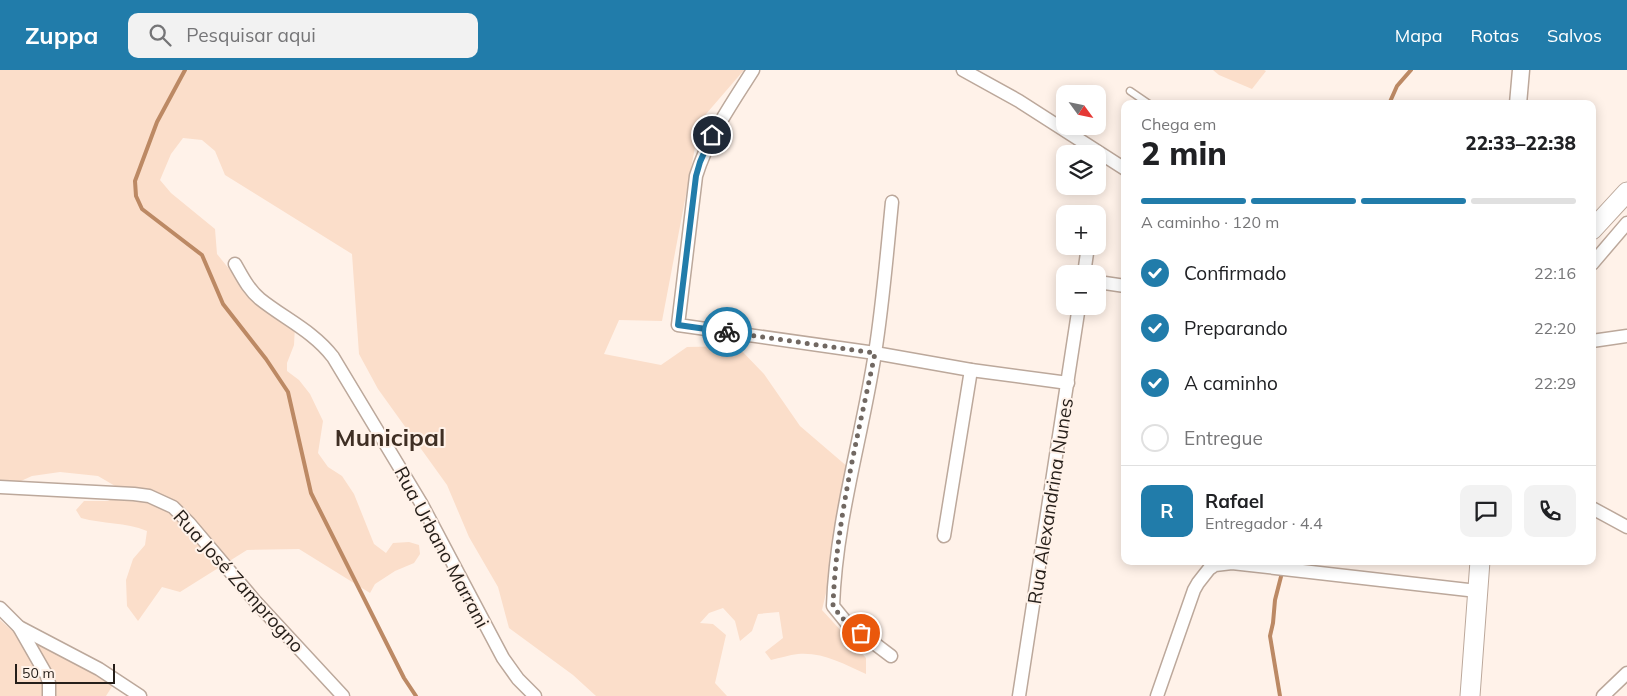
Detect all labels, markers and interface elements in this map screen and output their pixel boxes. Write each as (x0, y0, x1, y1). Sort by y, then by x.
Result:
search box (128, 13, 478, 58)
text: Zuppa (25, 20, 98, 50)
icon: search (146, 21, 174, 49)
text: Pesquisar aqui (186, 23, 316, 47)
text: Mapa (1395, 24, 1443, 47)
text: Rotas (1471, 24, 1519, 47)
text: Salvos (1547, 24, 1602, 47)
north arrow (1056, 85, 1106, 135)
map controls (1056, 85, 1106, 315)
pin (691, 114, 733, 156)
text: Chega em (1141, 114, 1216, 134)
icon: home (698, 121, 726, 149)
text: 22:33–22:38 (1465, 131, 1576, 155)
text: 2 min (1141, 133, 1227, 173)
button: layers (1056, 145, 1106, 195)
button: + (1056, 205, 1106, 255)
text: A caminho · 120 m (1141, 212, 1279, 232)
icon: check (1141, 259, 1169, 287)
text: Confirmado (1184, 261, 1286, 285)
text: 22:16 (1534, 263, 1576, 283)
button: − (1056, 265, 1106, 315)
courier (702, 307, 752, 357)
icon: check (1141, 314, 1169, 342)
text: Preparando (1184, 316, 1288, 340)
icon: bike (713, 318, 741, 346)
text: 22:20 (1534, 318, 1576, 338)
icon: check (1141, 369, 1169, 397)
text: A caminho (1184, 371, 1278, 395)
text: 22:29 (1534, 373, 1576, 393)
street label: Rua Alexandrina Nunes (1022, 396, 1078, 606)
district label: Municipal (335, 422, 445, 452)
text: Entregue (1184, 426, 1263, 450)
street label: Rua Urbano Marrani (389, 462, 495, 632)
button: chat (1460, 485, 1512, 537)
button: phone (1524, 485, 1576, 537)
text: Rafael (1205, 489, 1264, 513)
text: R (1160, 499, 1174, 523)
street label: Rua José Zamprogno (169, 505, 309, 657)
text: Entregador · 4.4 (1205, 513, 1322, 533)
pin (840, 612, 882, 654)
icon: bag (847, 619, 875, 647)
scale bar (15, 661, 115, 684)
text: 50 m (22, 664, 55, 682)

